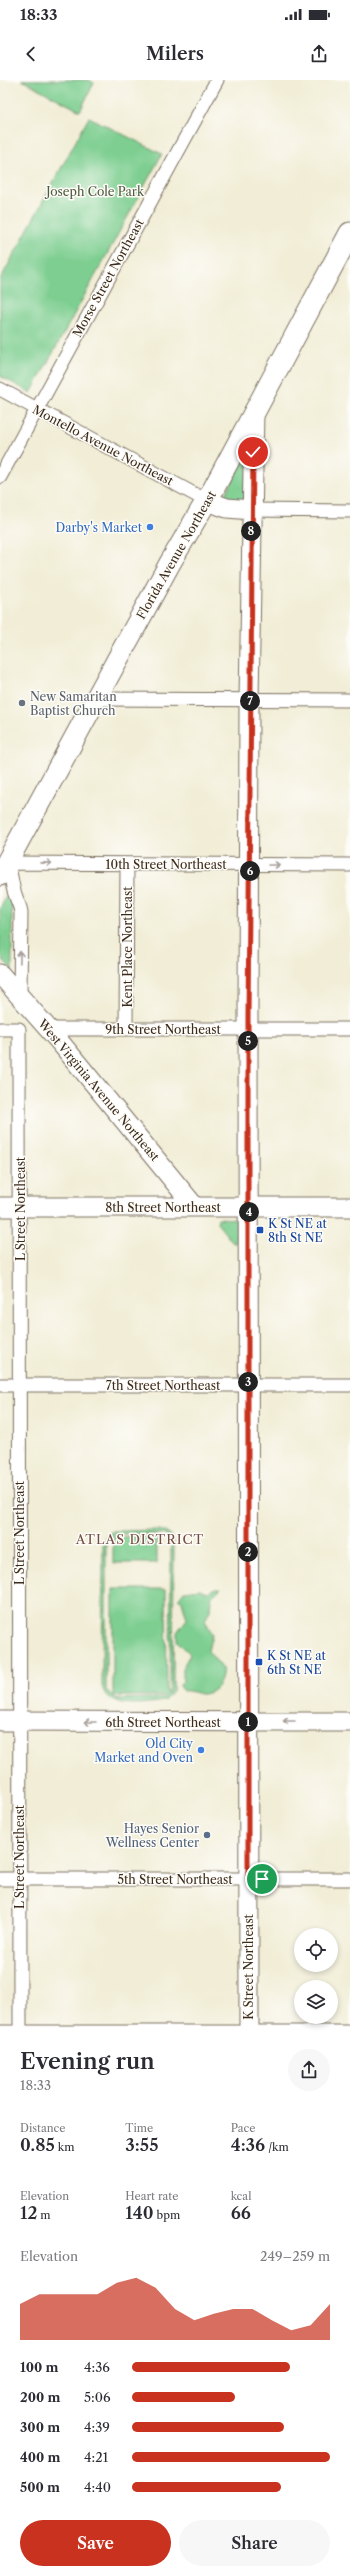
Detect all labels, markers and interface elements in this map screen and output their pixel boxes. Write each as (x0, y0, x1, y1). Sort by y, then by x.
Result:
text: 18:33 (20, 5, 57, 24)
icon: back (20, 43, 42, 65)
text: Milers (146, 43, 204, 65)
icon: share (308, 43, 330, 65)
park label: Joseph Cole Park (44, 184, 145, 199)
street label: Morse Street Northeast (69, 216, 147, 340)
street label: Montello Avenue Northeast (30, 402, 176, 489)
pin (236, 435, 270, 469)
icon: check (242, 441, 264, 463)
street label: Florida Avenue Northeast (133, 488, 219, 622)
place label: Darby's Market (55, 520, 143, 535)
pin: 8 (241, 521, 261, 541)
marker: Darby's Market (145, 522, 155, 532)
text: 8 (248, 524, 254, 538)
place label: New Samaritan Baptist Church (30, 689, 117, 718)
pin: 7 (240, 691, 260, 711)
text: 7 (247, 694, 253, 708)
marker: New Samaritan Baptist Church (17, 698, 27, 708)
street label: 10th Street Northeast (105, 857, 227, 872)
one-way arrow (39, 860, 52, 867)
pin: 6 (240, 861, 260, 881)
one-way arrow (267, 861, 280, 869)
text: 6 (247, 864, 253, 878)
street label: Kent Place Northeast (120, 886, 135, 1007)
one-way arrow (16, 951, 23, 964)
street label: West Virginia Avenue Northeast (35, 1015, 163, 1164)
street label: 9th Street Northeast (105, 1022, 221, 1037)
pin: 5 (238, 1031, 258, 1051)
text: 5 (245, 1034, 251, 1048)
street label: L Street Northeast (13, 1156, 28, 1261)
street label: 8th Street Northeast (105, 1200, 221, 1215)
pin: 4 (239, 1202, 259, 1222)
text: 4 (246, 1205, 252, 1219)
place label: K St NE at 8th St NE (268, 1216, 328, 1245)
marker: K St NE at 8th St NE (255, 1225, 265, 1235)
pin: 3 (238, 1372, 258, 1392)
text: 3 (245, 1375, 251, 1389)
street label: 7th Street Northeast (106, 1378, 221, 1393)
street label: L Street Northeast (12, 1480, 27, 1585)
district label: ATLAS DISTRICT (75, 1531, 204, 1547)
pin: 2 (238, 1542, 258, 1562)
text: 2 (245, 1545, 251, 1559)
place label: K St NE at 6th St NE (267, 1648, 327, 1677)
marker: K St NE at 6th St NE (254, 1657, 264, 1667)
pin: 1 (238, 1712, 258, 1732)
street label: 6th Street Northeast (105, 1715, 221, 1730)
text: 1 (246, 1715, 250, 1729)
one-way arrow (283, 1717, 296, 1725)
one-way arrow (84, 1718, 97, 1726)
place label: Old City Market and Oven (94, 1736, 193, 1765)
marker: Old City Market and Oven (196, 1745, 206, 1755)
street label: L Street Northeast (12, 1804, 27, 1909)
place label: Hayes Senior Wellness Center (105, 1821, 199, 1850)
marker: Hayes Senior Wellness Center (202, 1830, 212, 1840)
pin (245, 1862, 279, 1896)
icon: arrive (251, 1868, 273, 1890)
street label: 5th Street Northeast (118, 1872, 233, 1887)
street label: K Street Northeast (241, 1913, 256, 2020)
map controls (294, 1928, 338, 2024)
button: locate (294, 1928, 338, 1972)
button: layers (294, 1980, 338, 2024)
text: Evening run (20, 2048, 155, 2075)
button: share (288, 2049, 330, 2091)
text: 18:33 (20, 2077, 51, 2093)
text: Distance (20, 2121, 66, 2135)
text: Time (125, 2121, 153, 2135)
text: Pace (231, 2121, 256, 2135)
text: 0.85 (20, 2135, 55, 2155)
text: 3:55 (125, 2135, 158, 2155)
text: 4:36 (231, 2135, 265, 2155)
text: km (55, 2140, 74, 2154)
text: /km (265, 2140, 289, 2154)
text: Elevation (20, 2189, 69, 2203)
text: Heart rate (125, 2189, 178, 2203)
text: kcal (231, 2189, 251, 2203)
text: 12 (20, 2203, 37, 2223)
text: 140 (125, 2203, 154, 2223)
text: 66 (231, 2203, 251, 2223)
text: m (37, 2208, 51, 2222)
text: bpm (154, 2208, 180, 2222)
text: Elevation (20, 2248, 78, 2264)
text: 249–259 m (260, 2248, 330, 2264)
text: 100 m (20, 2359, 59, 2375)
text: 4:36 (84, 2359, 110, 2375)
text: 200 m (20, 2389, 60, 2405)
text: 5:06 (84, 2389, 111, 2405)
text: 300 m (20, 2419, 60, 2435)
text: 4:39 (84, 2419, 110, 2435)
text: 400 m (20, 2449, 60, 2465)
text: 4:21 (84, 2449, 108, 2465)
text: 500 m (20, 2479, 60, 2495)
text: 4:40 (84, 2479, 111, 2495)
button: Save (20, 2520, 171, 2566)
button: Share (179, 2520, 330, 2566)

